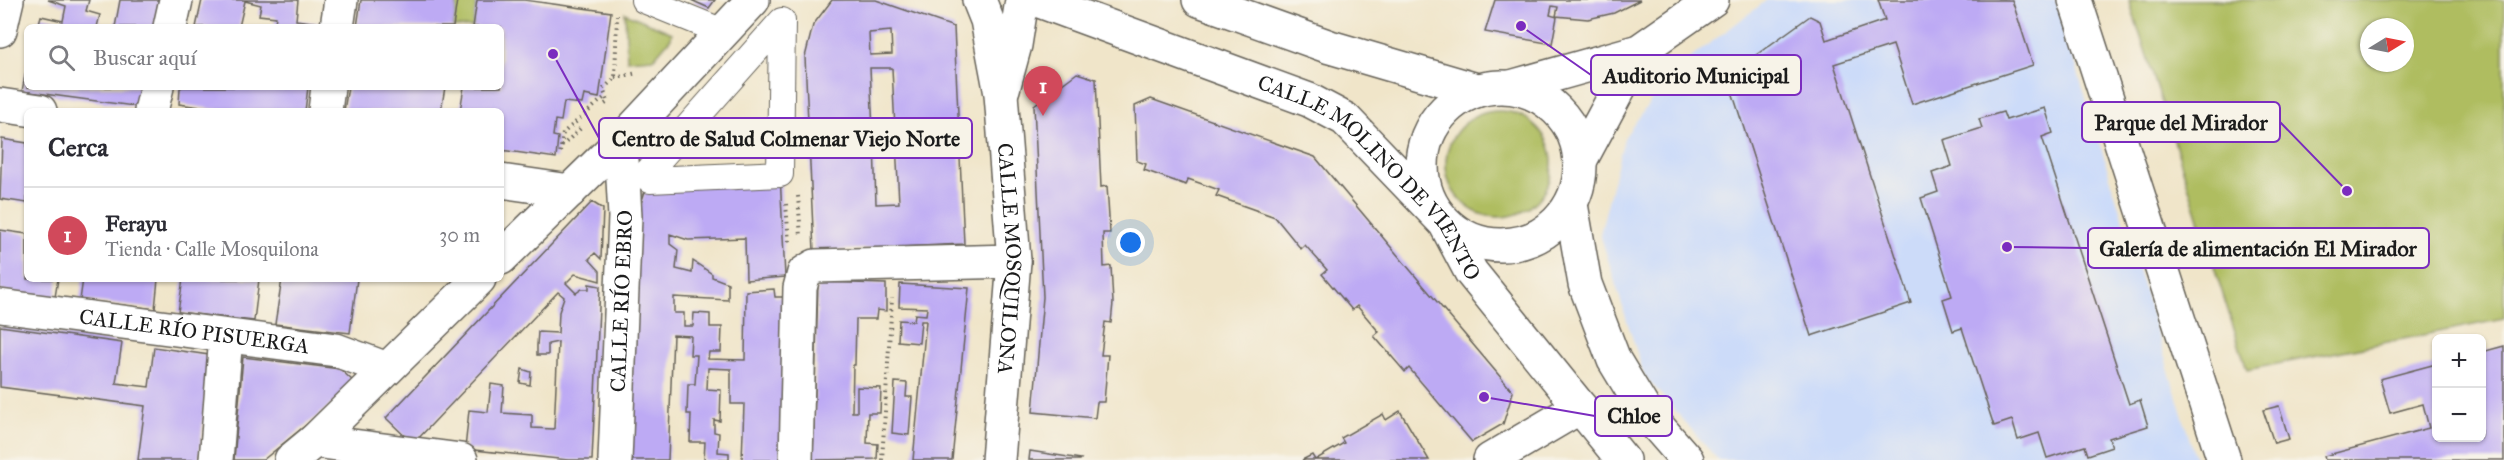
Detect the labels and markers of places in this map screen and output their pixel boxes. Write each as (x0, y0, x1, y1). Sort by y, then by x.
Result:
callout: Auditorio Municipal (1591, 55, 1801, 95)
pin: 1 (1024, 66, 1062, 116)
callout: Parque del Mirador (2082, 102, 2280, 142)
callout: Centro de Salud Colmenar Viejo Norte (599, 118, 972, 158)
callout: Galería de alimentación El Mirador (2088, 228, 2429, 268)
callout: Chloe (1595, 396, 1672, 436)

